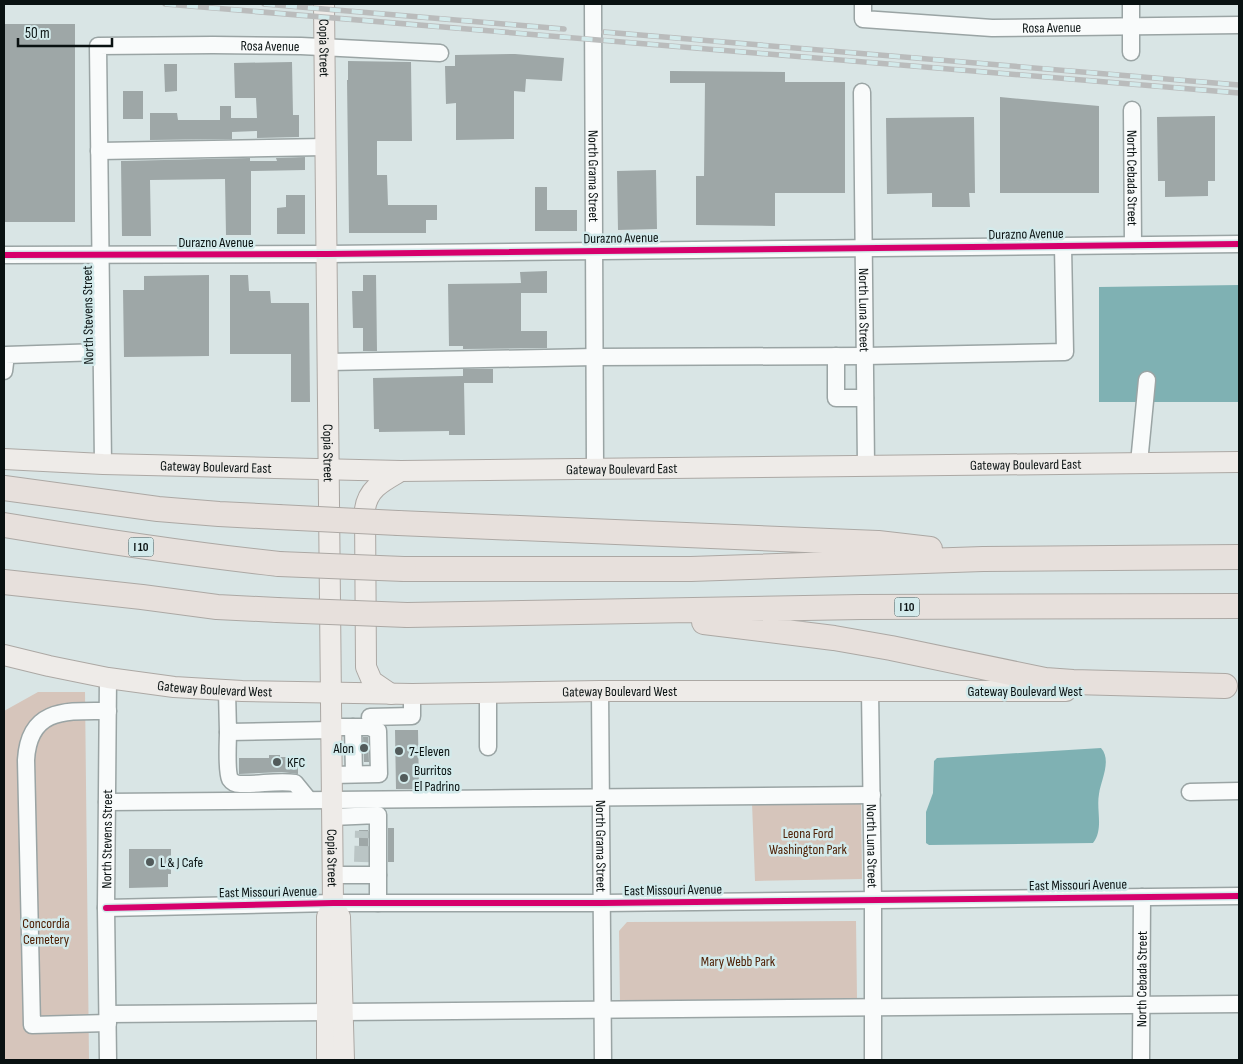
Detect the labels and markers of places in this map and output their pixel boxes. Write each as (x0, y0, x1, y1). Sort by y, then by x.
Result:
place label: Alon (332, 740, 354, 757)
marker: Alon (358, 742, 370, 754)
place label: 7-Eleven (409, 743, 450, 760)
marker: 7-Eleven (393, 745, 405, 757)
place label: KFC (287, 754, 306, 771)
marker: KFC (271, 756, 283, 768)
place label: Burritos El Padrino (414, 762, 460, 795)
marker: Burritos El Padrino (398, 772, 410, 784)
place label: L & J Cafe (160, 854, 203, 871)
marker: L & J Cafe (144, 856, 156, 868)

